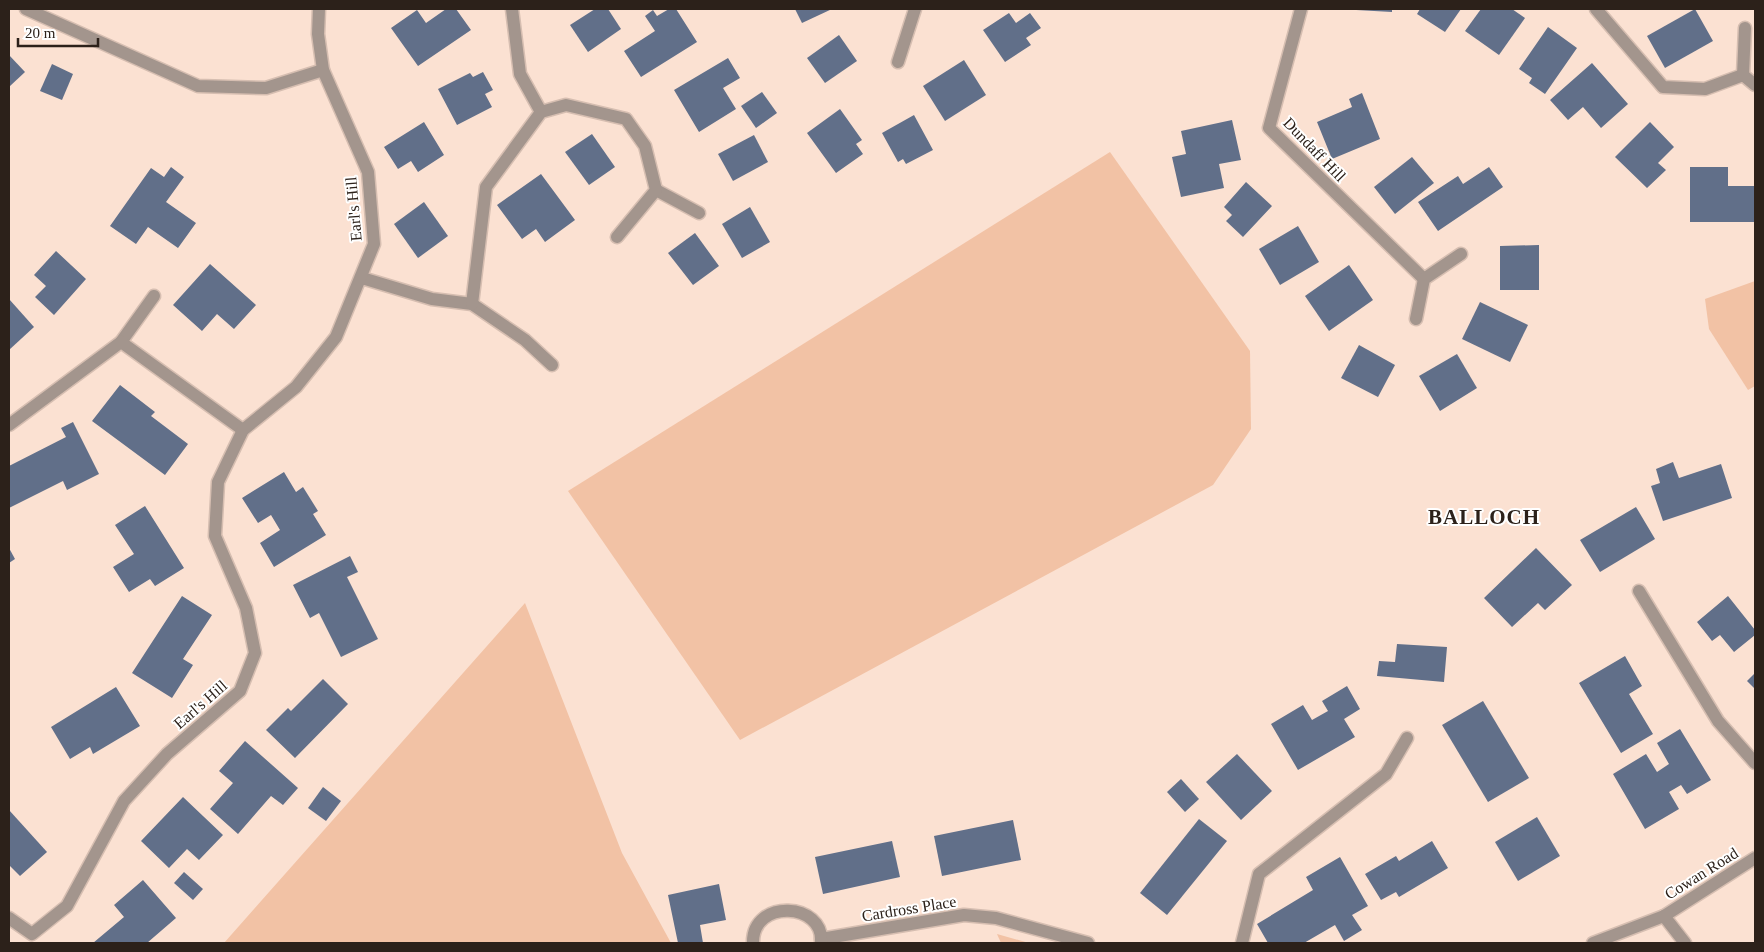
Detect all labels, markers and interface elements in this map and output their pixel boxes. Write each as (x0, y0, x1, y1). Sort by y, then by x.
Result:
scale bar (18, 15, 98, 47)
text: 20 m (25, 25, 56, 41)
street label: Dundaff Hill (1280, 114, 1350, 185)
street label: Earl's Hill (342, 175, 365, 242)
district label: BALLOCH (1428, 505, 1540, 529)
street label: Earl's Hill (170, 676, 231, 732)
street label: Cowan Road (1662, 844, 1741, 903)
street label: Cardross Place (861, 893, 958, 924)

